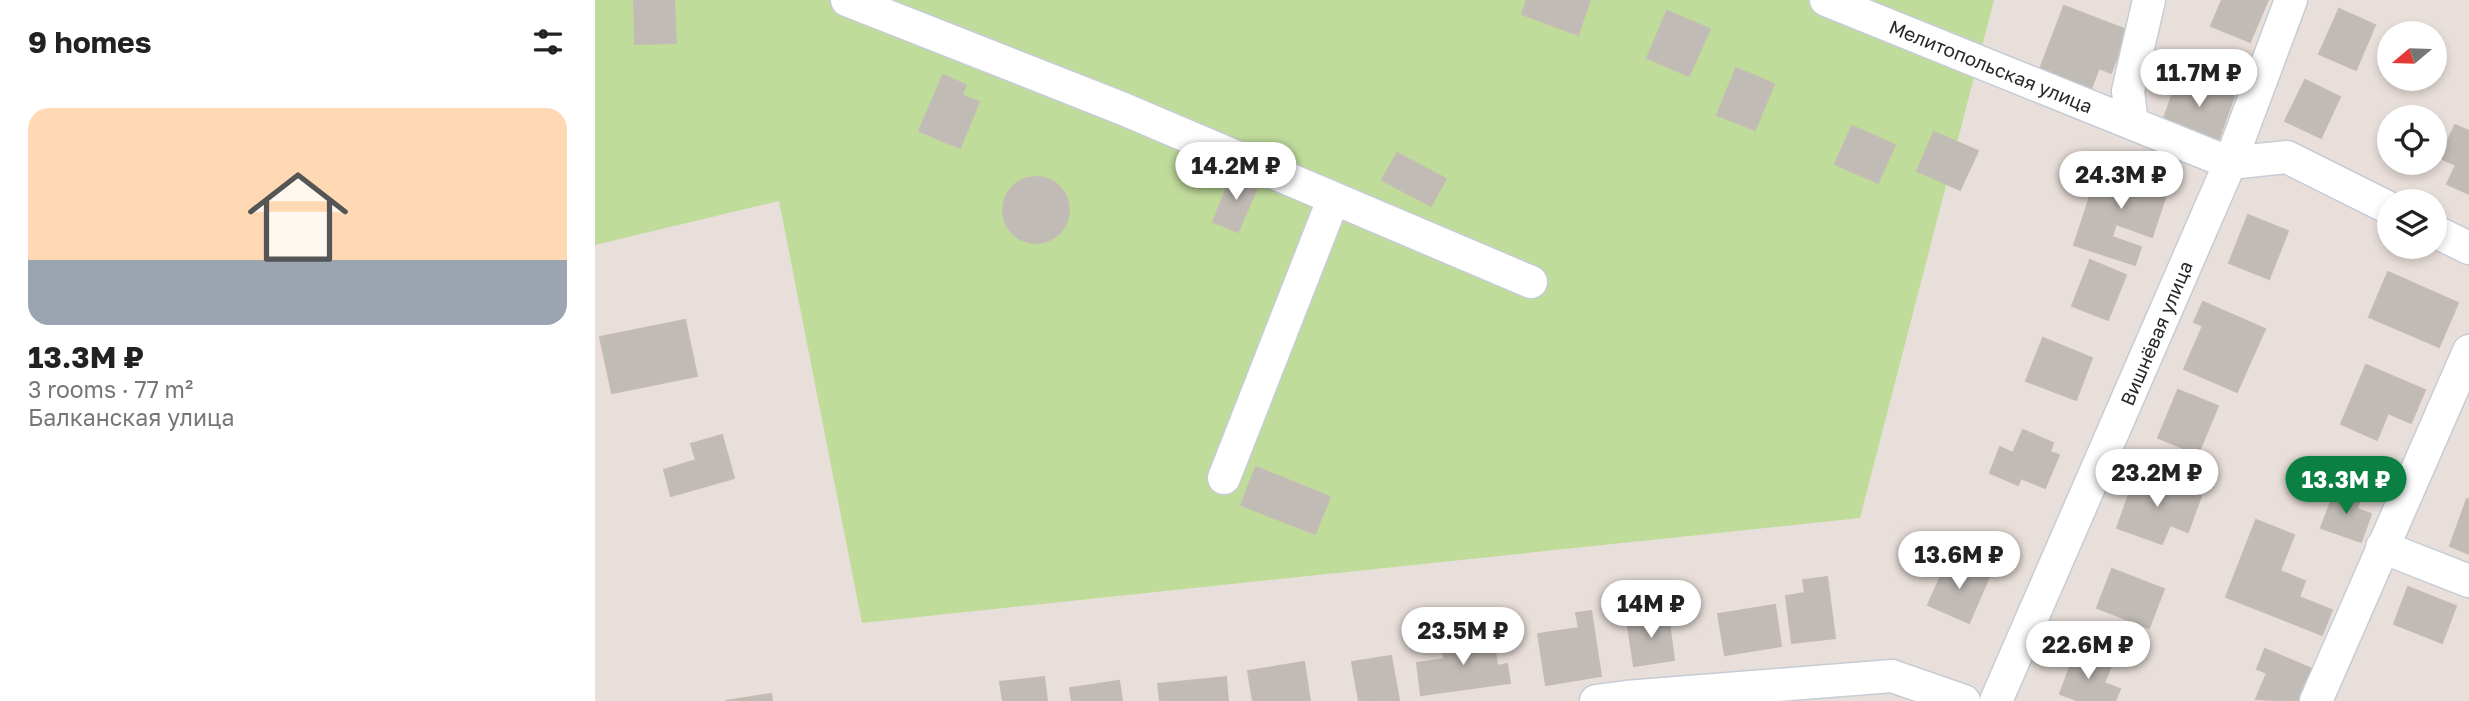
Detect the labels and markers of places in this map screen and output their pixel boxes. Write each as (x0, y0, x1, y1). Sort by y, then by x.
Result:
pin: 11.7M ₽ (2134, 50, 2264, 109)
pin: 14.2M ₽ (1171, 142, 1301, 202)
pin: 24.3M ₽ (2056, 152, 2186, 211)
pin: 23.2M ₽ (2092, 449, 2222, 509)
pin: 13.3M ₽ (2281, 456, 2411, 516)
pin: 13.6M ₽ (1894, 532, 2024, 591)
pin: 14M ₽ (1602, 580, 1700, 640)
pin: 23.5M ₽ (1398, 608, 1528, 667)
pin: 22.6M ₽ (2023, 622, 2153, 681)

